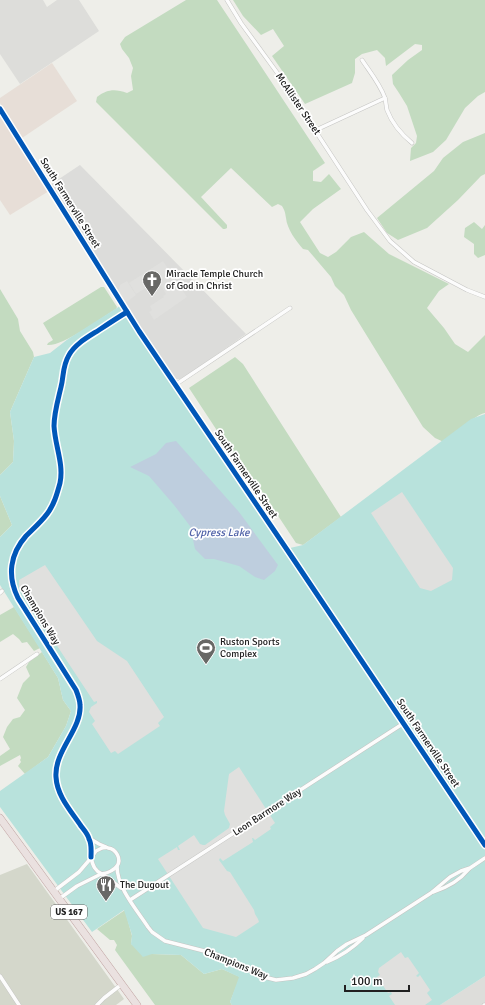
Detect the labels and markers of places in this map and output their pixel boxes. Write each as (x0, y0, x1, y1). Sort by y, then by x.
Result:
place label: Miracle Temple Church of God in Christ (166, 268, 263, 292)
church icon: Miracle Temple Church of God in Christ (141, 269, 163, 297)
place label: Ruston Sports Complex (220, 636, 280, 660)
sports icon: Ruston Sports Complex (195, 637, 217, 665)
restaurant icon: The Dugout (95, 874, 117, 902)
place label: The Dugout (120, 879, 169, 891)

